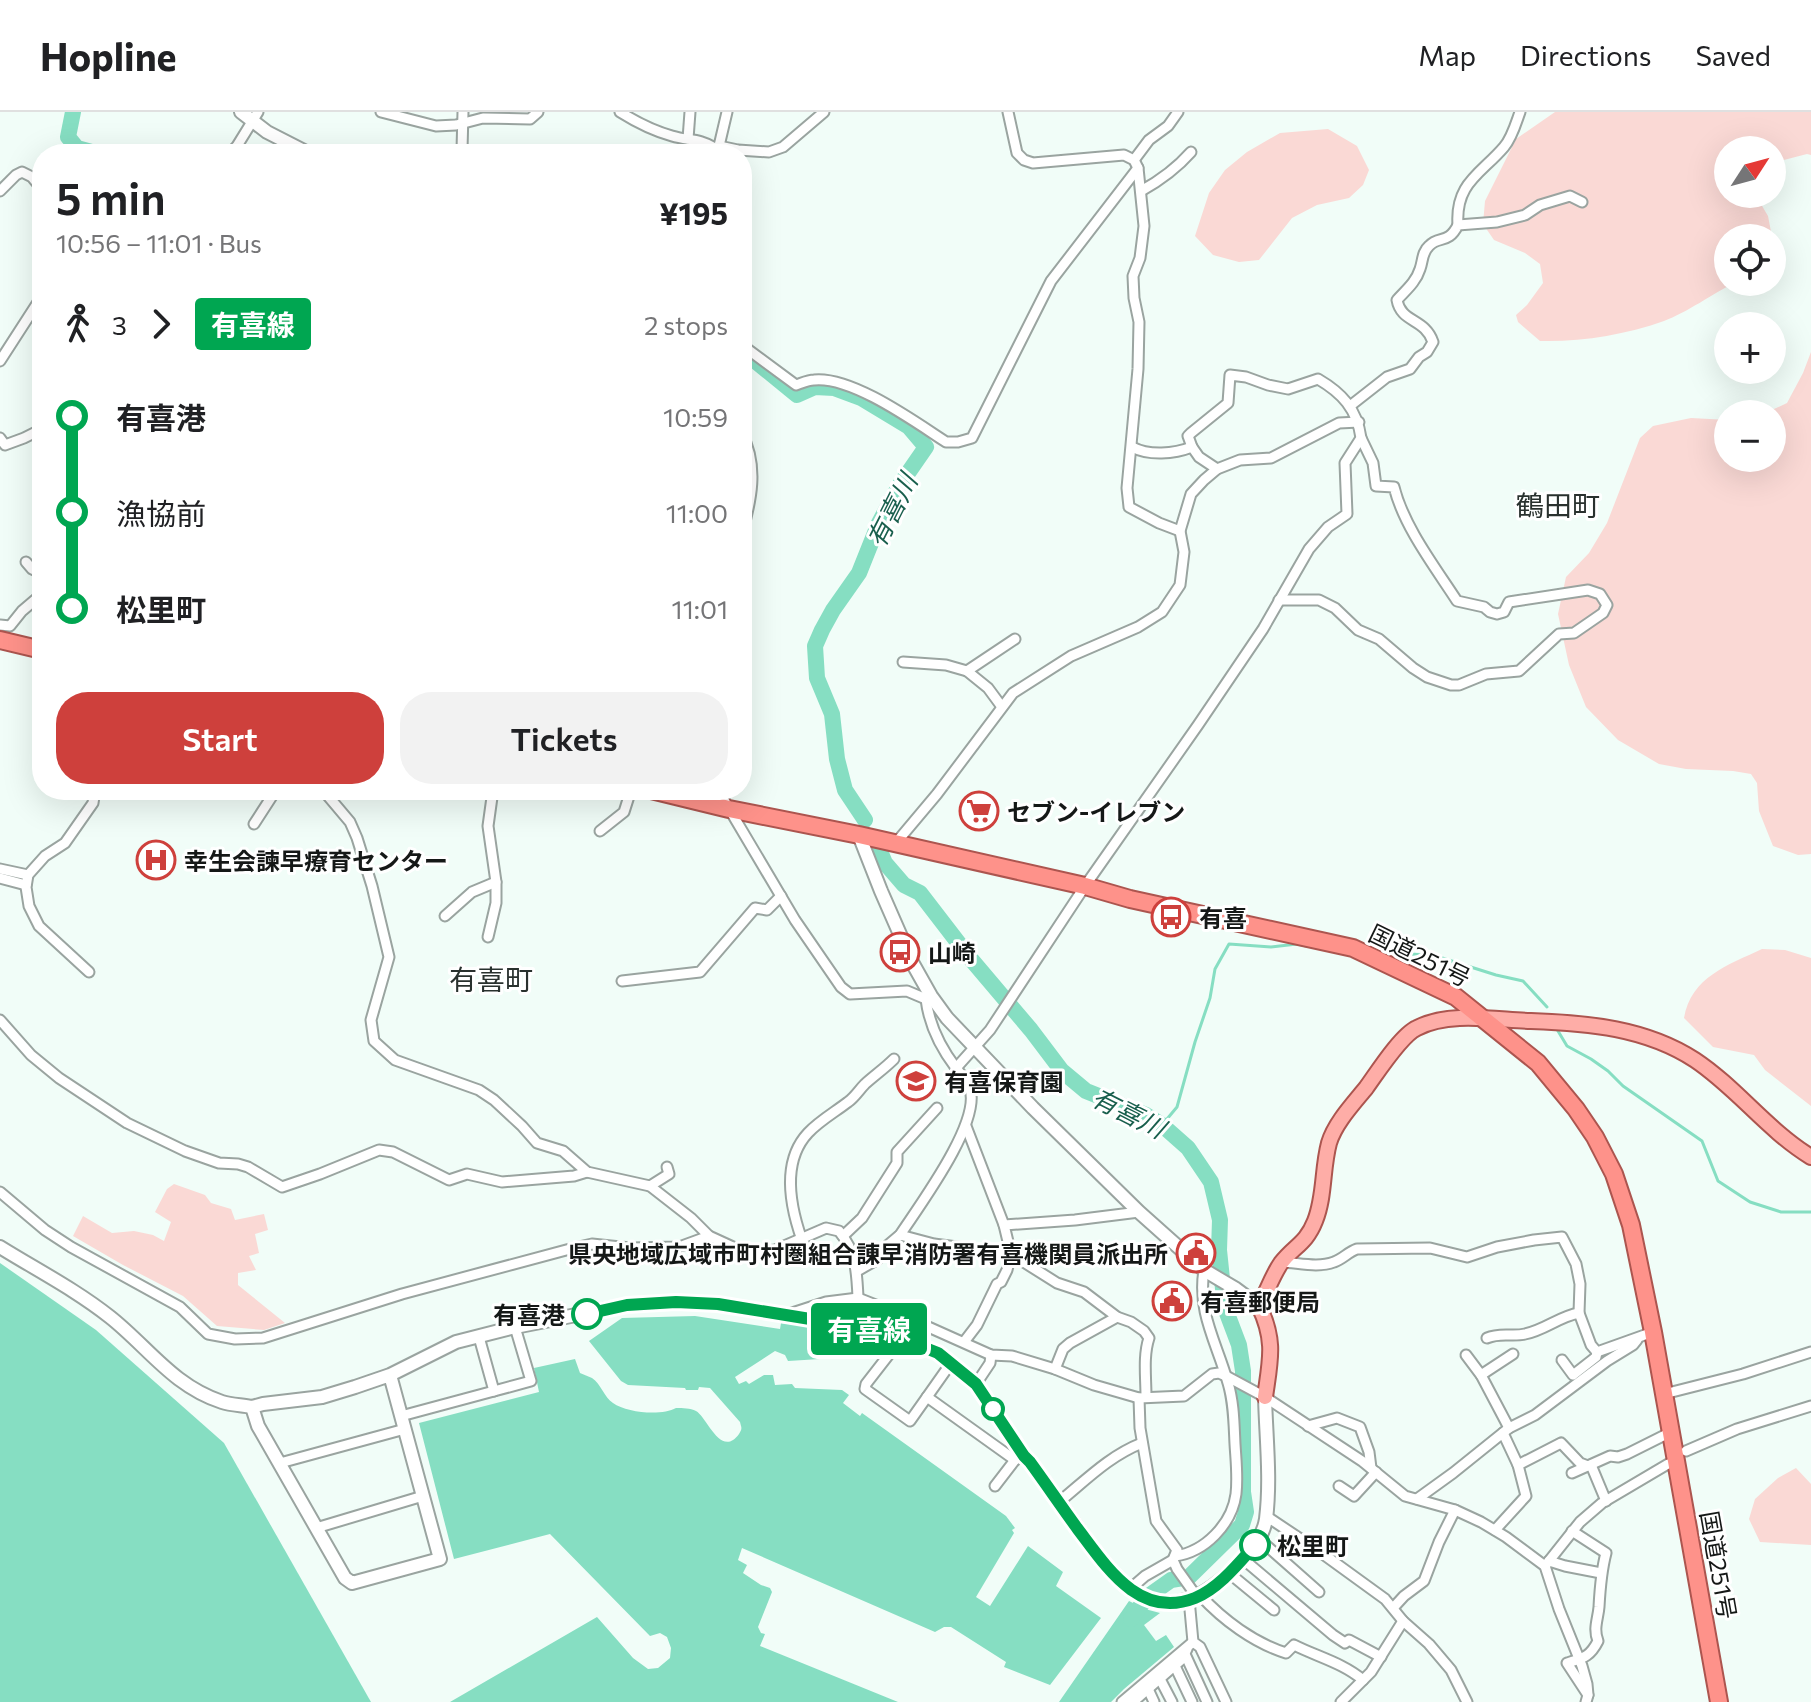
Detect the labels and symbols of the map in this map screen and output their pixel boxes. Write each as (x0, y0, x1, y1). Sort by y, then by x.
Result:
north arrow (1714, 136, 1786, 208)
water label: 有喜川 (859, 466, 924, 552)
district label: 鶴田町 (1516, 488, 1600, 522)
supermarket icon: セブン-イレブン (958, 790, 1000, 832)
place label: セブン-イレブン (1007, 797, 1185, 826)
hospital icon: 幸生会諫早療育センター (135, 839, 177, 881)
place label: 幸生会諫早療育センター (184, 846, 448, 875)
bus stop icon: 有喜 (1150, 896, 1192, 938)
place label: 有喜 (1199, 903, 1247, 932)
street label: 国道251号 (1364, 918, 1476, 992)
bus stop icon: 山崎 (879, 931, 921, 973)
place label: 山崎 (928, 938, 976, 967)
district label: 有喜町 (449, 962, 533, 996)
school or university icon: 有喜保育園 (895, 1060, 937, 1102)
place label: 有喜保育園 (944, 1067, 1064, 1096)
water label: 有喜川 (1087, 1080, 1173, 1145)
public building icon: 県央地域広域市町村圏組合諌早消防署有喜機関員派出所 (1175, 1232, 1217, 1274)
place label: 県央地域広域市町村圏組合諌早消防署有喜機関員派出所 (568, 1239, 1168, 1268)
public building icon: 有喜郵便局 (1151, 1280, 1193, 1322)
place label: 有喜郵便局 (1200, 1287, 1320, 1316)
marker: 有喜港 (572, 1299, 602, 1329)
place label: 有喜港 (493, 1300, 565, 1329)
line badge: 有喜線 (823, 1303, 915, 1355)
unlabelled marker (982, 1398, 1004, 1420)
street label: 国道251号 (1695, 1509, 1743, 1621)
marker: 松里町 (1240, 1530, 1270, 1560)
place label: 松里町 (1277, 1531, 1349, 1560)

